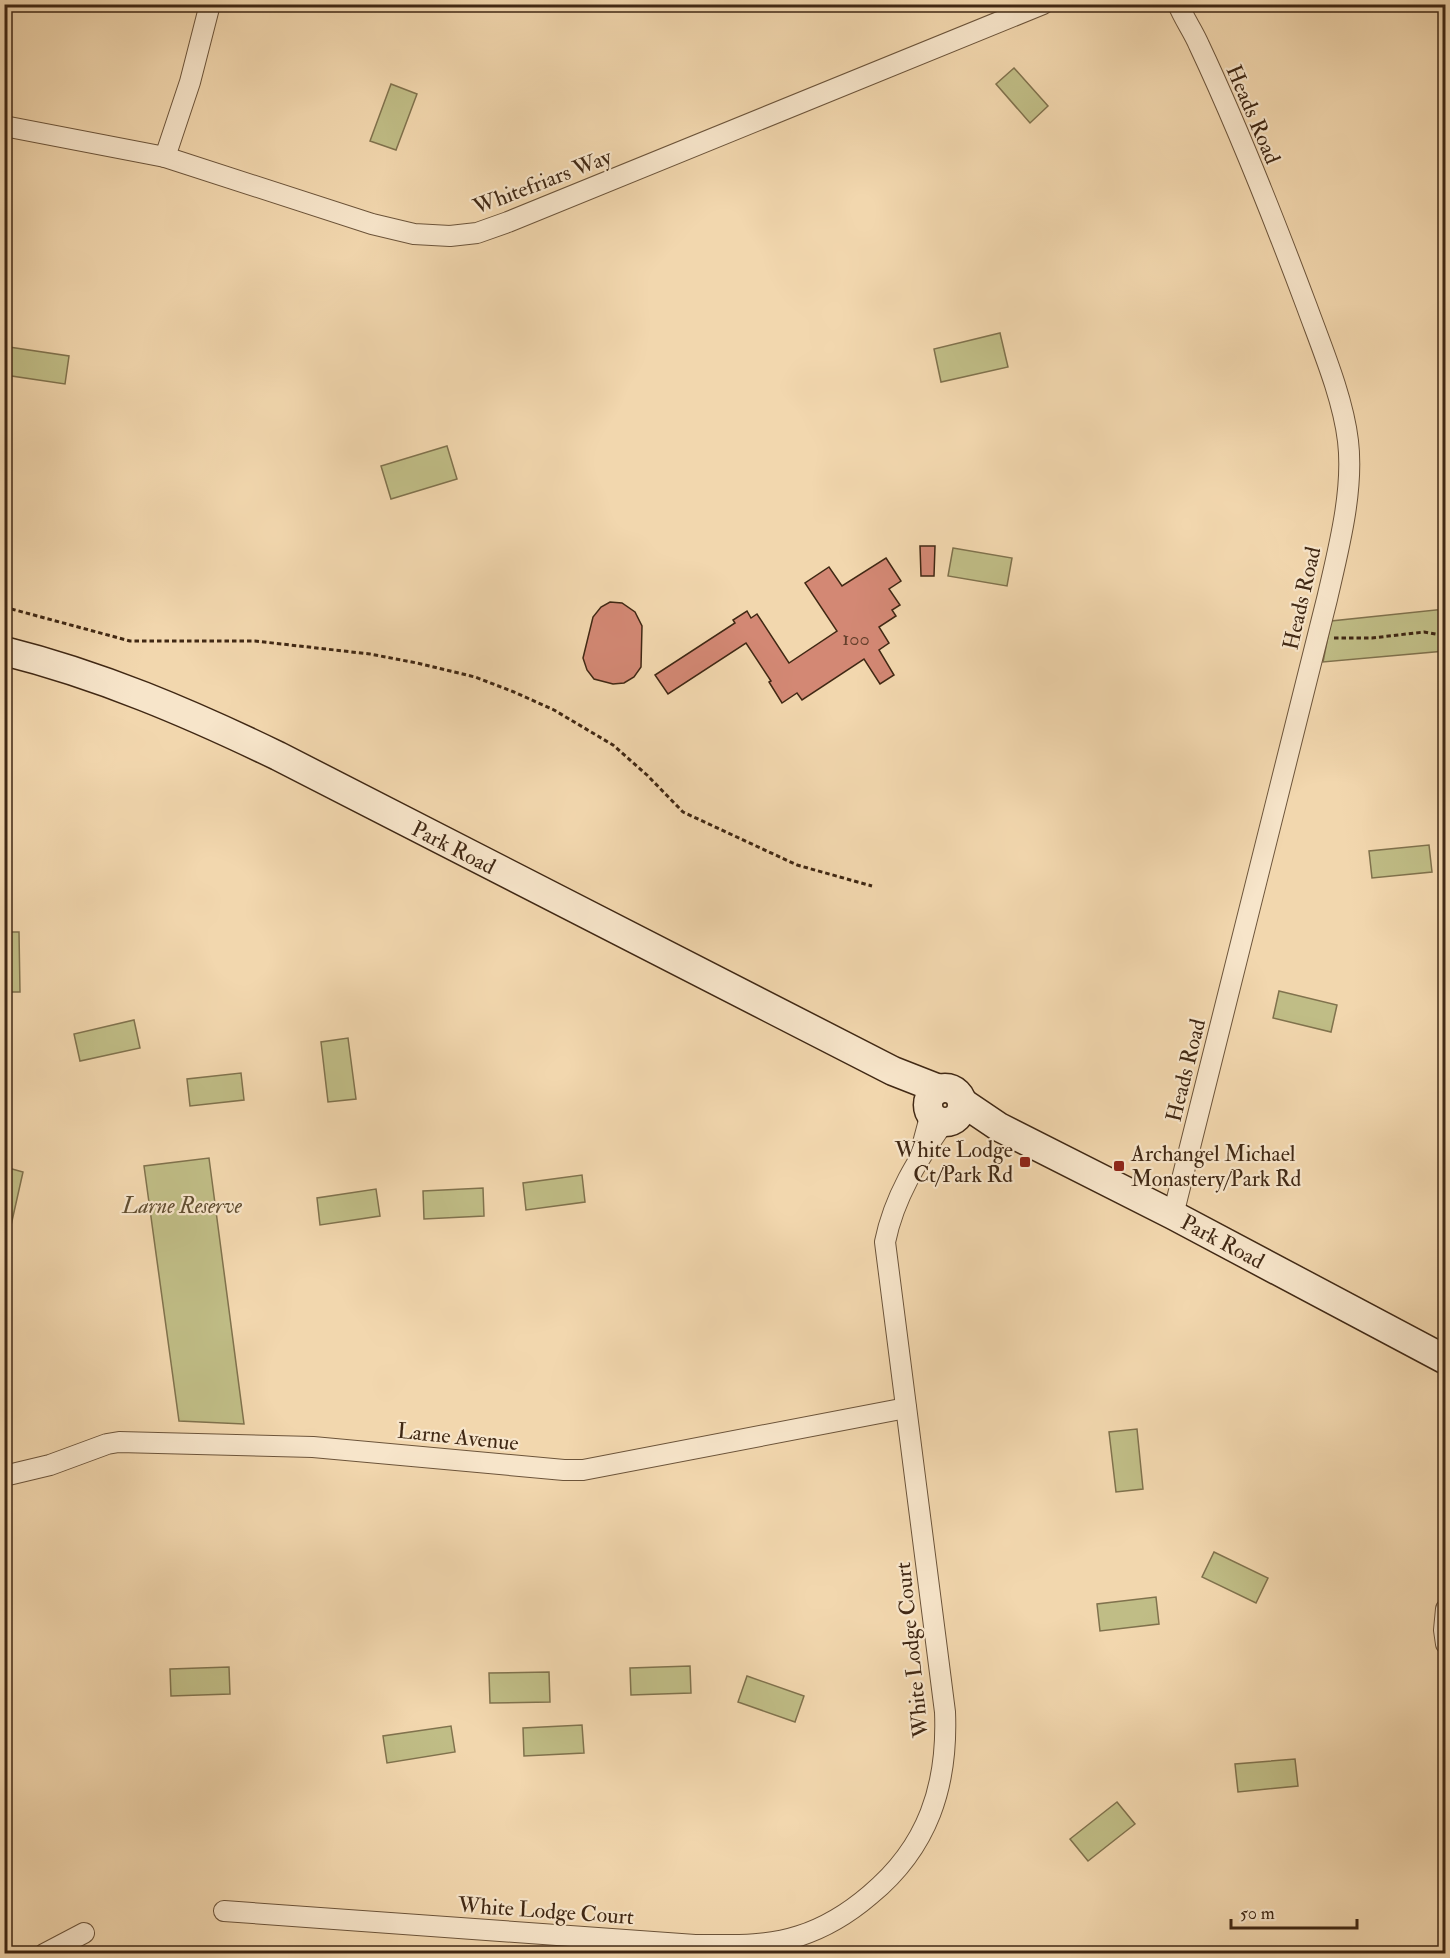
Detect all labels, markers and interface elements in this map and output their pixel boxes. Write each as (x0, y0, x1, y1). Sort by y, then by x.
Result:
street label: Heads Road (1220, 61, 1287, 168)
street label: Whitefriars Way (468, 143, 616, 221)
street label: Heads Road (1277, 544, 1327, 653)
house number: 100 (842, 626, 870, 651)
street label: Park Road (407, 815, 500, 881)
street label: Heads Road (1160, 1016, 1212, 1125)
place label: White Lodge Ct/Park Rd (894, 1136, 1013, 1189)
place label: Archangel Michael Monastery/Park Rd (1130, 1140, 1302, 1193)
marker: White Lodge Ct/Park Rd (1018, 1155, 1032, 1169)
marker: Archangel Michael Monastery/Park Rd (1112, 1159, 1126, 1173)
park label: Larne Reserve (121, 1192, 243, 1220)
street label: Park Road (1176, 1208, 1269, 1276)
street label: Larne Avenue (396, 1417, 520, 1457)
street label: White Lodge Court (889, 1561, 935, 1740)
street label: White Lodge Court (456, 1891, 635, 1931)
scale bar (1231, 1892, 1357, 1930)
text: 50 m (1240, 1902, 1275, 1925)

